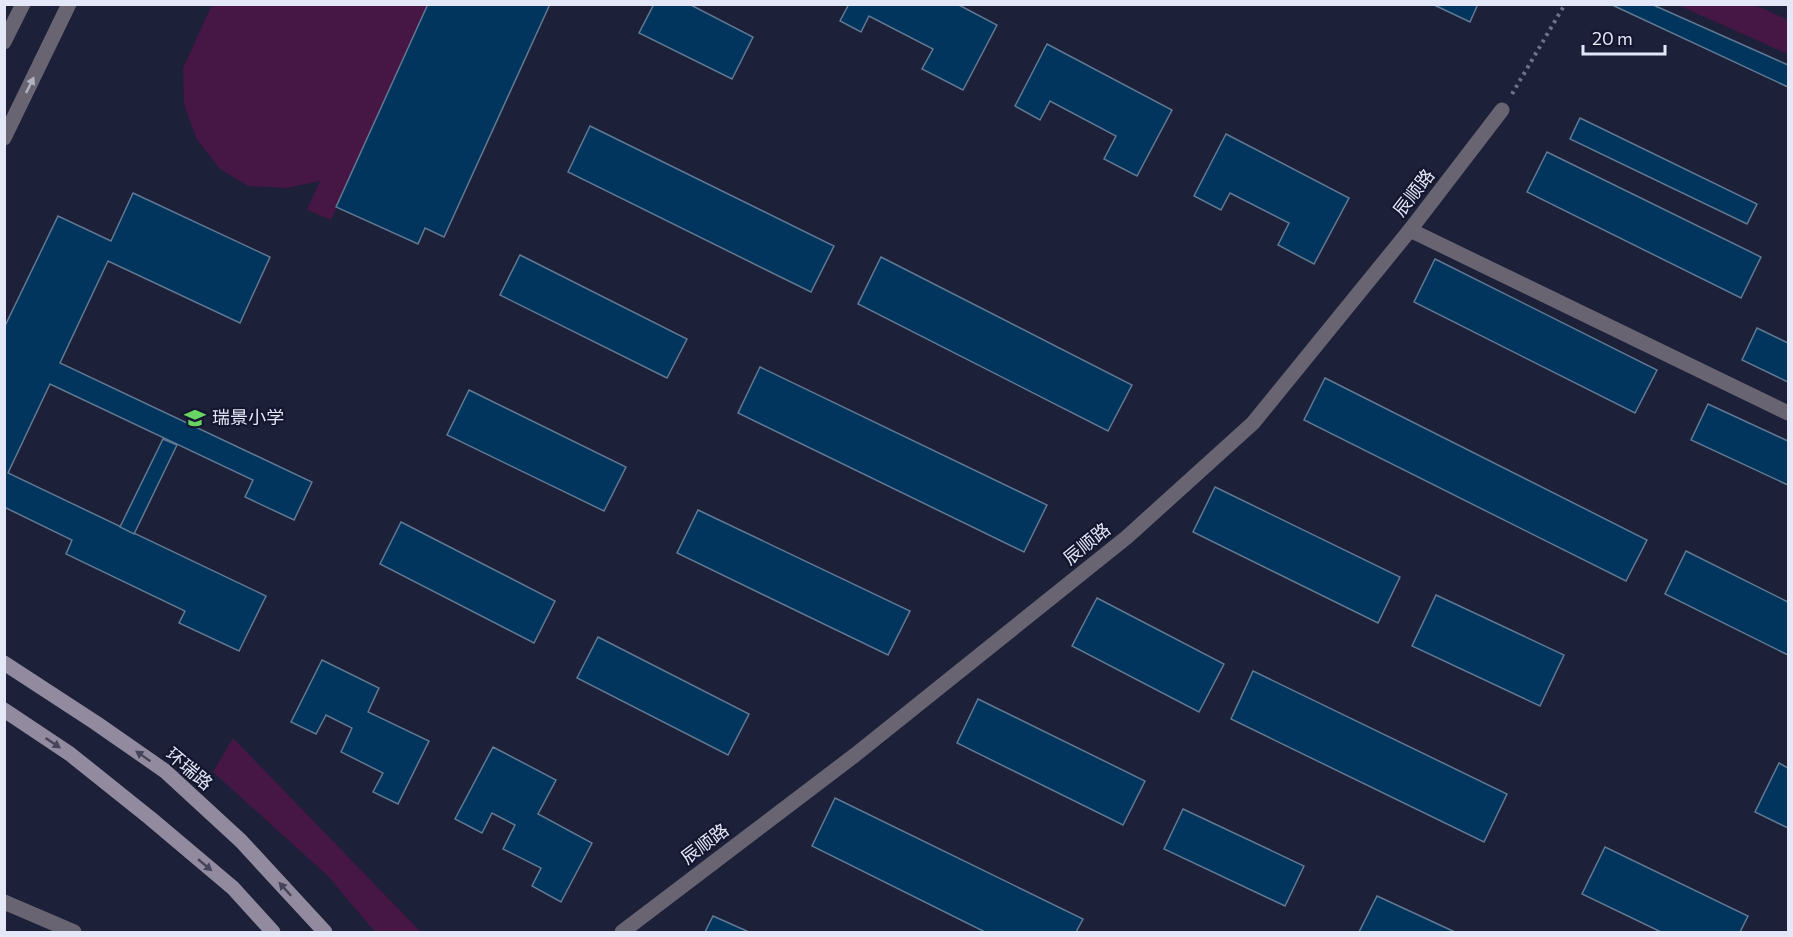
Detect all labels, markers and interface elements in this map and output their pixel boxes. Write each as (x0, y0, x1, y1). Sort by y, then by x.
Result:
scale bar (1583, 18, 1666, 56)
text: 20 m (1592, 27, 1633, 49)
one-way arrow (25, 77, 34, 94)
street label: 辰顺路 (1388, 164, 1439, 220)
school or university icon: 瑞景小学 (183, 406, 207, 430)
place label: 瑞景小学 (212, 406, 284, 428)
street label: 辰顺路 (1058, 518, 1114, 569)
one-way arrow (45, 737, 62, 748)
street label: 环瑞路 (162, 742, 217, 794)
one-way arrow (136, 750, 152, 762)
street label: 辰顺路 (676, 818, 733, 868)
one-way arrow (197, 858, 212, 871)
one-way arrow (279, 882, 292, 897)

